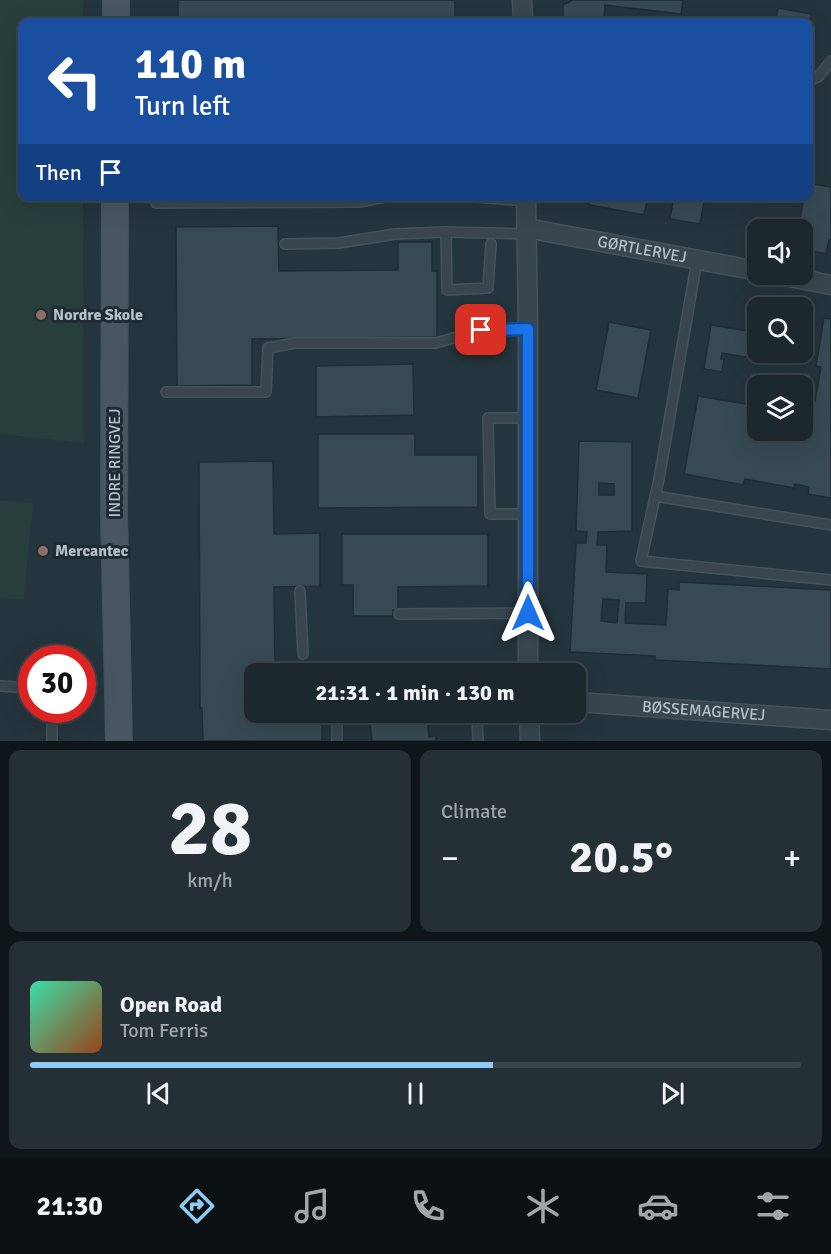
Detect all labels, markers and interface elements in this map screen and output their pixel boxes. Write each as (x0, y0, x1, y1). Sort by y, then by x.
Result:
text: 110 m (135, 39, 246, 90)
icon: left (36, 42, 114, 120)
text: Turn left (135, 90, 230, 123)
icon: arrive (94, 156, 127, 189)
text: Then (36, 159, 82, 186)
map controls (747, 219, 813, 441)
button: sound (747, 219, 813, 285)
street label: GØRTLERVEJ (596, 231, 688, 268)
button: search (747, 297, 813, 363)
pin (455, 304, 506, 355)
place label: Nordre Skole (53, 305, 143, 325)
marker: Nordre Skole (34, 308, 48, 322)
icon: arrive (464, 313, 497, 346)
button: layers (747, 375, 813, 441)
street label: INDRE RINGVEJ (105, 409, 125, 517)
place label: Mercantec (55, 541, 129, 561)
marker: Mercantec (36, 544, 50, 558)
position arrow (496, 581, 560, 645)
speed limit sign: 30 (18, 645, 96, 723)
text: 21:31 · 1 min · 130 m (315, 679, 515, 706)
street label: BØSSEMAGERVEJ (641, 697, 766, 725)
text: 28 (168, 781, 252, 877)
text: Climate (441, 799, 507, 824)
text: 20.5° (569, 830, 673, 885)
text: − (441, 838, 459, 879)
text: + (783, 838, 801, 879)
text: km/h (187, 868, 233, 893)
text: Open Road (120, 991, 222, 1018)
text: Tom Ferris (120, 1018, 208, 1043)
icon: previous (142, 1077, 175, 1110)
icon: pause (399, 1077, 432, 1110)
icon: next (656, 1077, 689, 1110)
icon: directions (176, 1185, 218, 1227)
icon: music (291, 1185, 333, 1227)
icon: phone (407, 1185, 449, 1227)
icon: climate (522, 1185, 564, 1227)
icon: car (637, 1185, 679, 1227)
icon: filters (752, 1185, 794, 1227)
text: 21:30 (37, 1190, 103, 1223)

